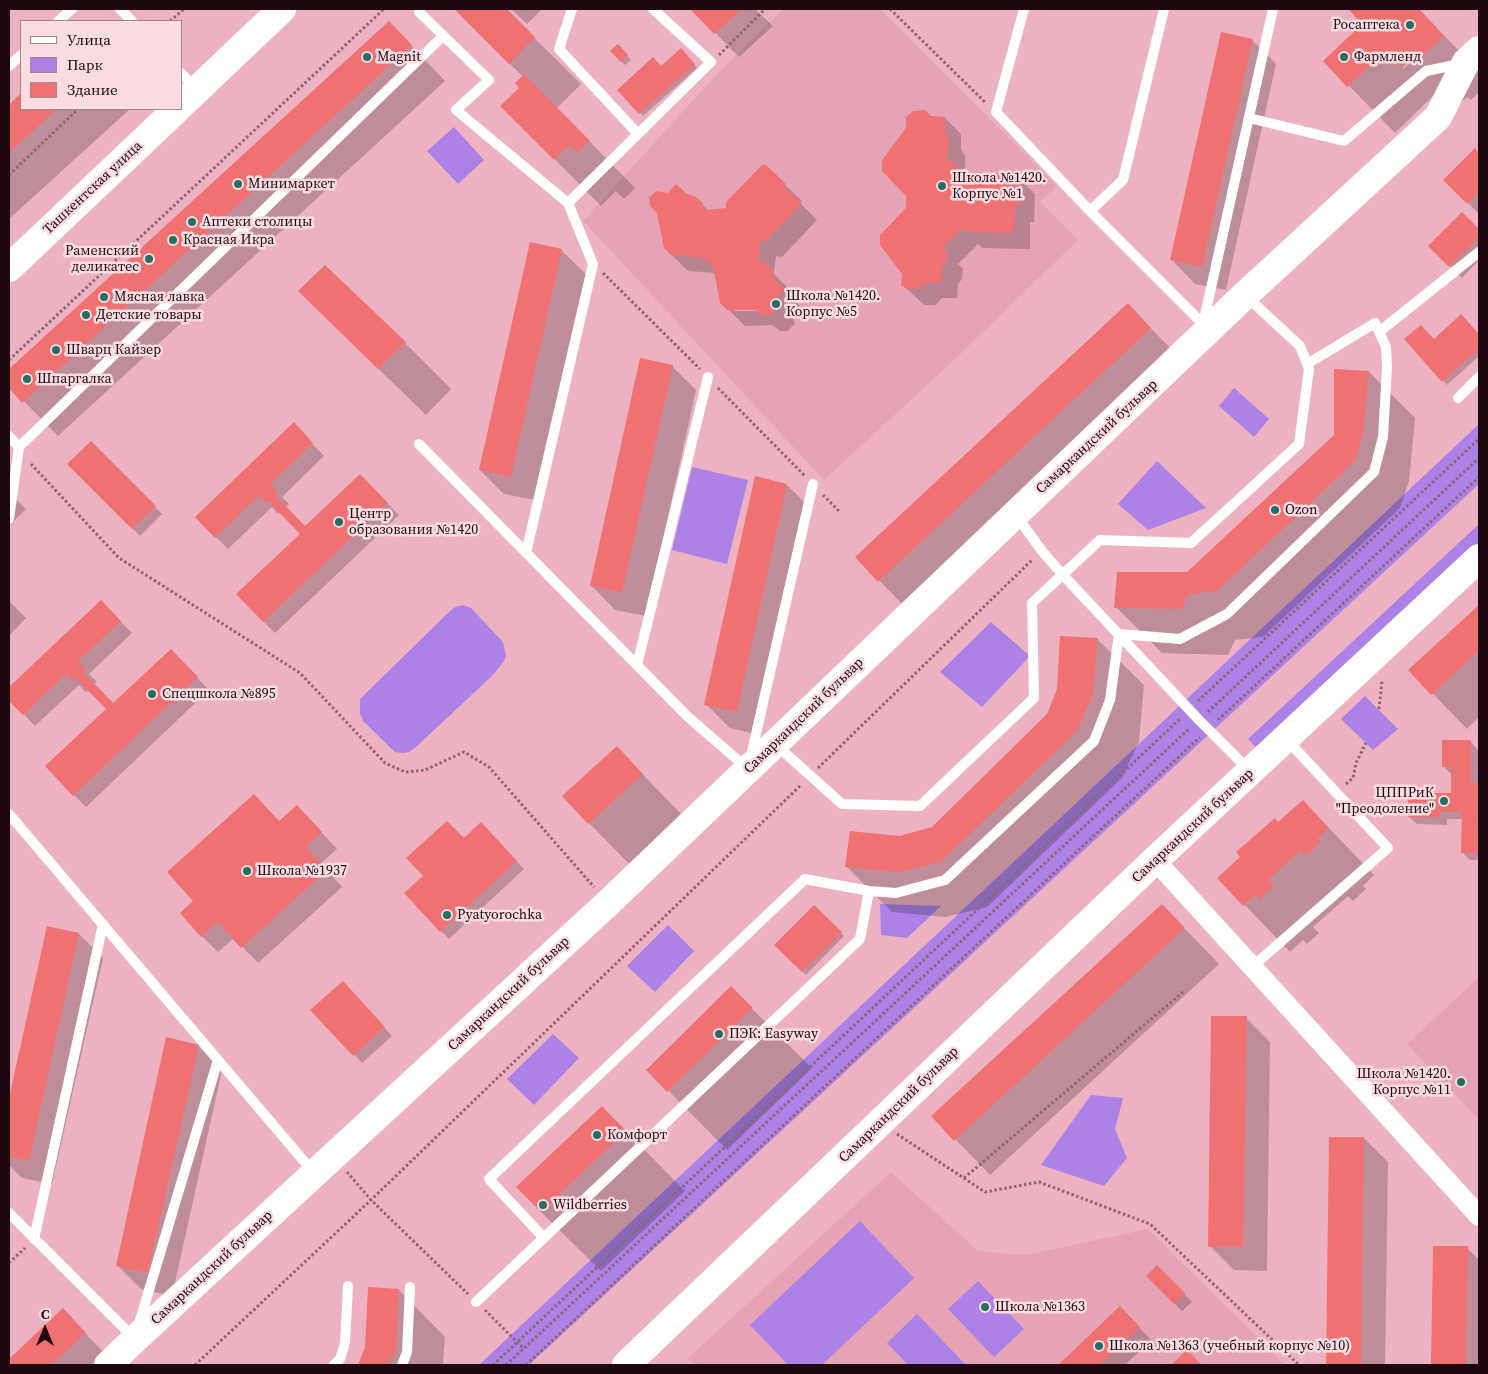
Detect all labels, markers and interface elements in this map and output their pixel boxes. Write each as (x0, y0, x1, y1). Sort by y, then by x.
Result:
place label: Росаптека (1333, 17, 1400, 33)
marker: Росаптека (1404, 19, 1416, 31)
legend (20, 20, 182, 110)
text: Улица (67, 29, 111, 50)
place label: Magnit (377, 49, 421, 65)
place label: Фармленд (1354, 49, 1421, 65)
marker: Magnit (361, 51, 373, 63)
marker: Фармленд (1338, 51, 1350, 63)
text: Парк (67, 54, 103, 75)
text: Здание (67, 79, 118, 100)
street label: Ташкентская улица (40, 138, 146, 238)
place label: Школа №1420. Корпус №1 (952, 170, 1046, 202)
place label: Минимаркет (248, 176, 335, 192)
marker: Минимаркет (232, 178, 244, 190)
marker: Школа №1420. Корпус №1 (936, 180, 948, 192)
place label: Аптеки столицы (202, 214, 312, 230)
marker: Аптеки столицы (186, 216, 198, 228)
place label: Красная Икра (183, 232, 274, 248)
marker: Красная Икра (167, 234, 179, 246)
place label: Раменский деликатес (65, 243, 139, 276)
marker: Раменский деликатес (143, 253, 155, 265)
place label: Школа №1420. Корпус №5 (786, 288, 880, 321)
place label: Мясная лавка (114, 289, 205, 305)
marker: Мясная лавка (98, 291, 110, 303)
marker: Школа №1420. Корпус №5 (770, 298, 782, 310)
place label: Детские товары (96, 307, 202, 323)
marker: Детские товары (80, 309, 92, 321)
place label: Шварц Кайзер (66, 342, 161, 358)
marker: Шварц Кайзер (50, 344, 62, 356)
place label: Шпаргалка (37, 371, 112, 387)
marker: Шпаргалка (21, 373, 33, 385)
street label: Самаркандский бульвар (1033, 376, 1161, 498)
place label: Ozon (1285, 502, 1317, 518)
marker: Ozon (1269, 504, 1281, 516)
place label: Центр образования №1420 (349, 506, 478, 538)
marker: Центр образования №1420 (333, 516, 345, 528)
street label: Самаркандский бульвар (741, 654, 867, 778)
place label: Спецшкола №895 (162, 686, 276, 702)
marker: Спецшкола №895 (146, 688, 158, 700)
street label: Самаркандский бульвар (1129, 765, 1257, 887)
place label: ЦППРиК "Преодоление" (1336, 785, 1434, 818)
marker: ЦППРиК "Преодоление" (1438, 795, 1450, 807)
place label: Школа №1937 (257, 863, 347, 879)
marker: Школа №1937 (241, 865, 253, 877)
place label: Pyatyorochka (457, 907, 542, 923)
marker: Pyatyorochka (441, 909, 453, 921)
street label: Самаркандский бульвар (445, 933, 573, 1055)
place label: ПЭК: Easyway (729, 1026, 818, 1042)
marker: ПЭК: Easyway (713, 1028, 725, 1040)
street label: Самаркандский бульвар (836, 1043, 962, 1167)
place label: Школа №1420. Корпус №11 (1357, 1066, 1451, 1098)
marker: Школа №1420. Корпус №11 (1455, 1076, 1467, 1088)
place label: Комфорт (607, 1127, 667, 1143)
marker: Комфорт (591, 1129, 603, 1141)
place label: Wildberries (553, 1197, 627, 1213)
marker: Wildberries (537, 1199, 549, 1211)
street label: Самаркандский бульвар (148, 1207, 276, 1329)
place label: Школа №1363 (995, 1299, 1085, 1315)
marker: Школа №1363 (979, 1301, 991, 1313)
north arrow (20, 1304, 70, 1354)
text: С (41, 1304, 49, 1324)
place label: Школа №1363 (учебный корпус №10) (1109, 1338, 1350, 1354)
marker: Школа №1363 (учебный корпус №10) (1093, 1340, 1105, 1352)

